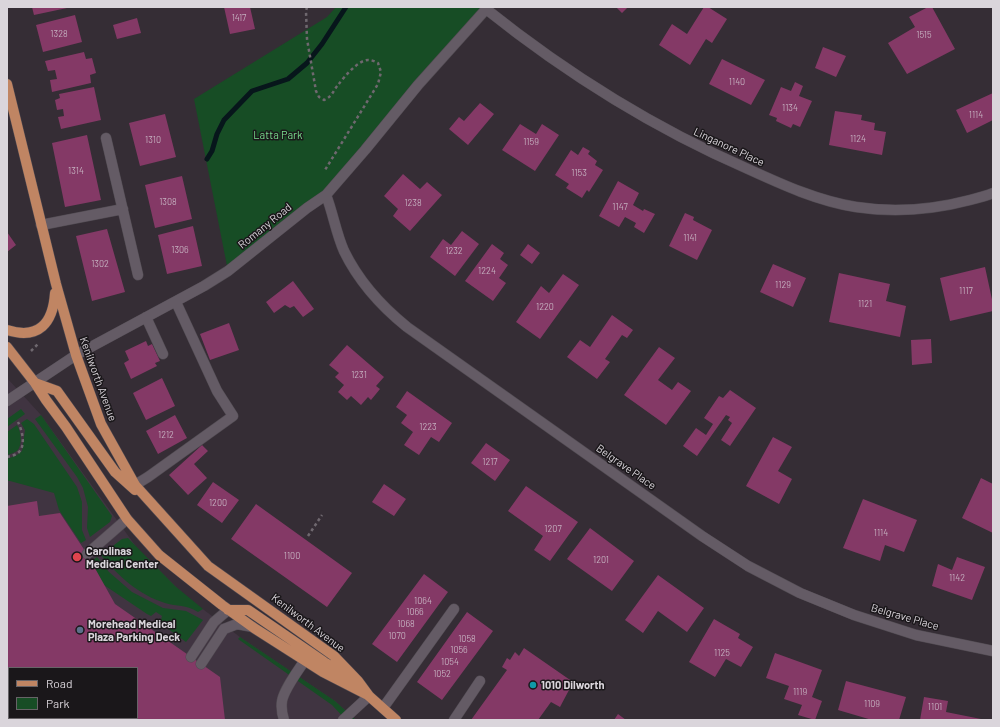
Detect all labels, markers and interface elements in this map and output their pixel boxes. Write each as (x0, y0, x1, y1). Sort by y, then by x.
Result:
house number: 1417 (232, 13, 246, 23)
house number: 1328 (50, 29, 68, 39)
house number: 1515 (916, 30, 932, 40)
house number: 1140 (729, 77, 745, 87)
house number: 1134 (782, 103, 798, 113)
house number: 1114 (969, 110, 983, 120)
street label: Linganore Place (692, 125, 766, 169)
park label: Latta Park (253, 128, 303, 142)
house number: 1124 (850, 134, 866, 144)
house number: 1310 (145, 135, 161, 145)
house number: 1159 (523, 137, 539, 147)
house number: 1314 (68, 166, 84, 176)
house number: 1153 (571, 168, 587, 178)
house number: 1308 (159, 197, 177, 207)
house number: 1238 (404, 198, 422, 208)
street label: Romany Road (236, 200, 294, 252)
house number: 1147 (612, 202, 628, 212)
house number: 1141 (683, 233, 697, 243)
house number: 1306 (171, 245, 189, 255)
house number: 1232 (445, 246, 463, 256)
house number: 1302 (91, 259, 109, 269)
house number: 1224 (478, 266, 496, 276)
house number: 1129 (775, 280, 791, 290)
house number: 1117 (959, 286, 973, 296)
house number: 1121 (858, 299, 872, 309)
house number: 1220 (536, 302, 554, 312)
street label: Kenilworth Avenue (77, 335, 119, 423)
house number: 1231 (351, 370, 367, 380)
house number: 1223 (419, 422, 437, 432)
house number: 1212 (158, 430, 174, 440)
street label: Belgrave Place (594, 442, 658, 492)
house number: 1217 (482, 457, 498, 467)
house number: 1200 (209, 498, 227, 508)
house number: 1207 (544, 524, 562, 534)
house number: 1114 (874, 528, 888, 538)
place label: Carolinas Medical Center (86, 544, 159, 570)
marker: Carolinas Medical Center (71, 551, 83, 563)
house number: 1100 (284, 551, 300, 561)
house number: 1201 (593, 555, 609, 565)
house number: 1142 (949, 573, 965, 583)
street label: Kenilworth Avenue (269, 591, 347, 655)
house number: 1064 (414, 596, 432, 606)
street label: Belgrave Place (870, 601, 940, 633)
house number: 1066 (406, 607, 424, 617)
place label: Morehead Medical Plaza Parking Deck (88, 617, 180, 643)
house number: 1068 (397, 619, 415, 629)
marker: Morehead Medical Plaza Parking Deck (75, 625, 85, 635)
house number: 1070 (388, 631, 406, 641)
house number: 1058 (458, 634, 476, 644)
house number: 1056 (450, 645, 468, 655)
house number: 1125 (714, 648, 730, 658)
house number: 1054 (441, 657, 459, 667)
legend (8, 667, 138, 719)
house number: 1052 (433, 669, 451, 679)
text: Road (46, 676, 73, 690)
place label: 1010 Dilworth (541, 678, 605, 692)
marker: 1010 Dilworth (528, 680, 538, 690)
house number: 1119 (793, 687, 807, 697)
text: Park (46, 696, 70, 710)
house number: 1109 (864, 699, 880, 709)
house number: 1101 (928, 702, 942, 712)

